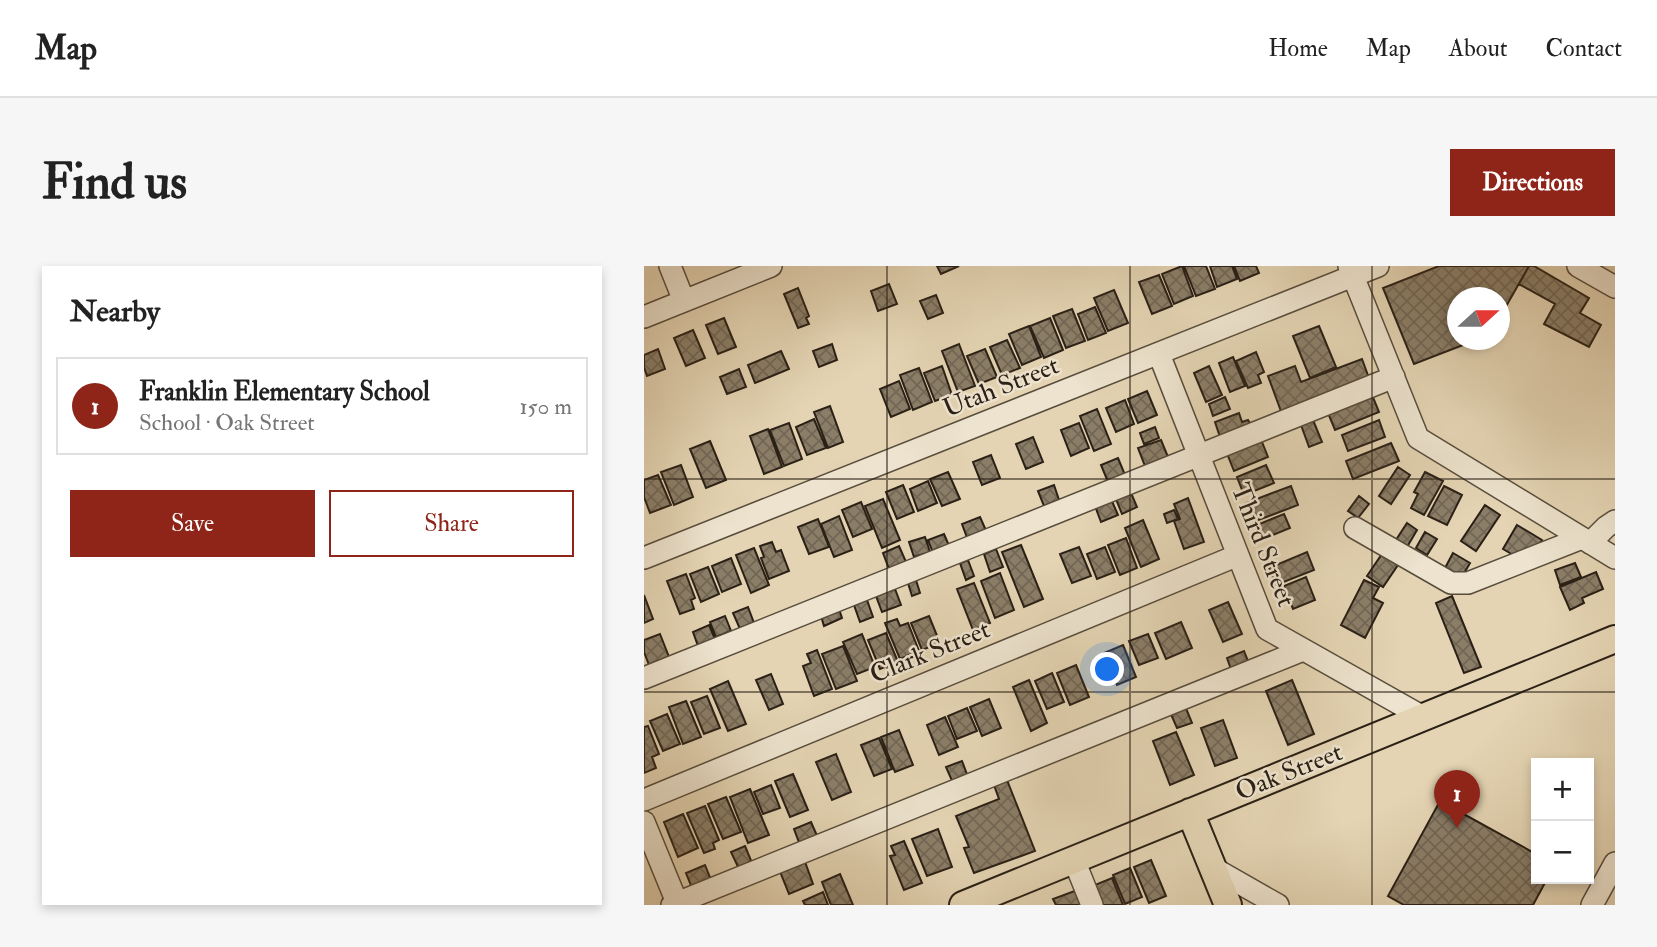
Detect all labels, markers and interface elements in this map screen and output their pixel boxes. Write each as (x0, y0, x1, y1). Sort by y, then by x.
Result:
text: Map (35, 28, 97, 69)
text: Home (1268, 33, 1328, 64)
text: Map (1366, 33, 1411, 64)
text: About (1449, 33, 1508, 64)
text: Contact (1546, 33, 1622, 64)
button: Directions (1450, 149, 1615, 216)
text: Find us (42, 152, 187, 213)
north arrow (1447, 287, 1510, 350)
text: Nearby (70, 293, 160, 330)
street label: Utah Street (938, 349, 1064, 425)
text: Franklin Elementary School (139, 376, 430, 408)
text: 1 (91, 392, 99, 421)
text: 150 m (519, 392, 572, 421)
text: School · Oak Street (139, 408, 315, 437)
street label: Third Street (1224, 479, 1302, 611)
button: Save (70, 490, 315, 557)
button: Share (329, 490, 574, 557)
street label: Clark Street (865, 613, 995, 691)
your location (1090, 652, 1124, 686)
street label: Oak Street (1231, 736, 1347, 808)
map controls (1531, 758, 1594, 884)
button: + (1531, 758, 1594, 821)
pin: 1 (1434, 770, 1480, 828)
button: − (1531, 821, 1594, 884)

